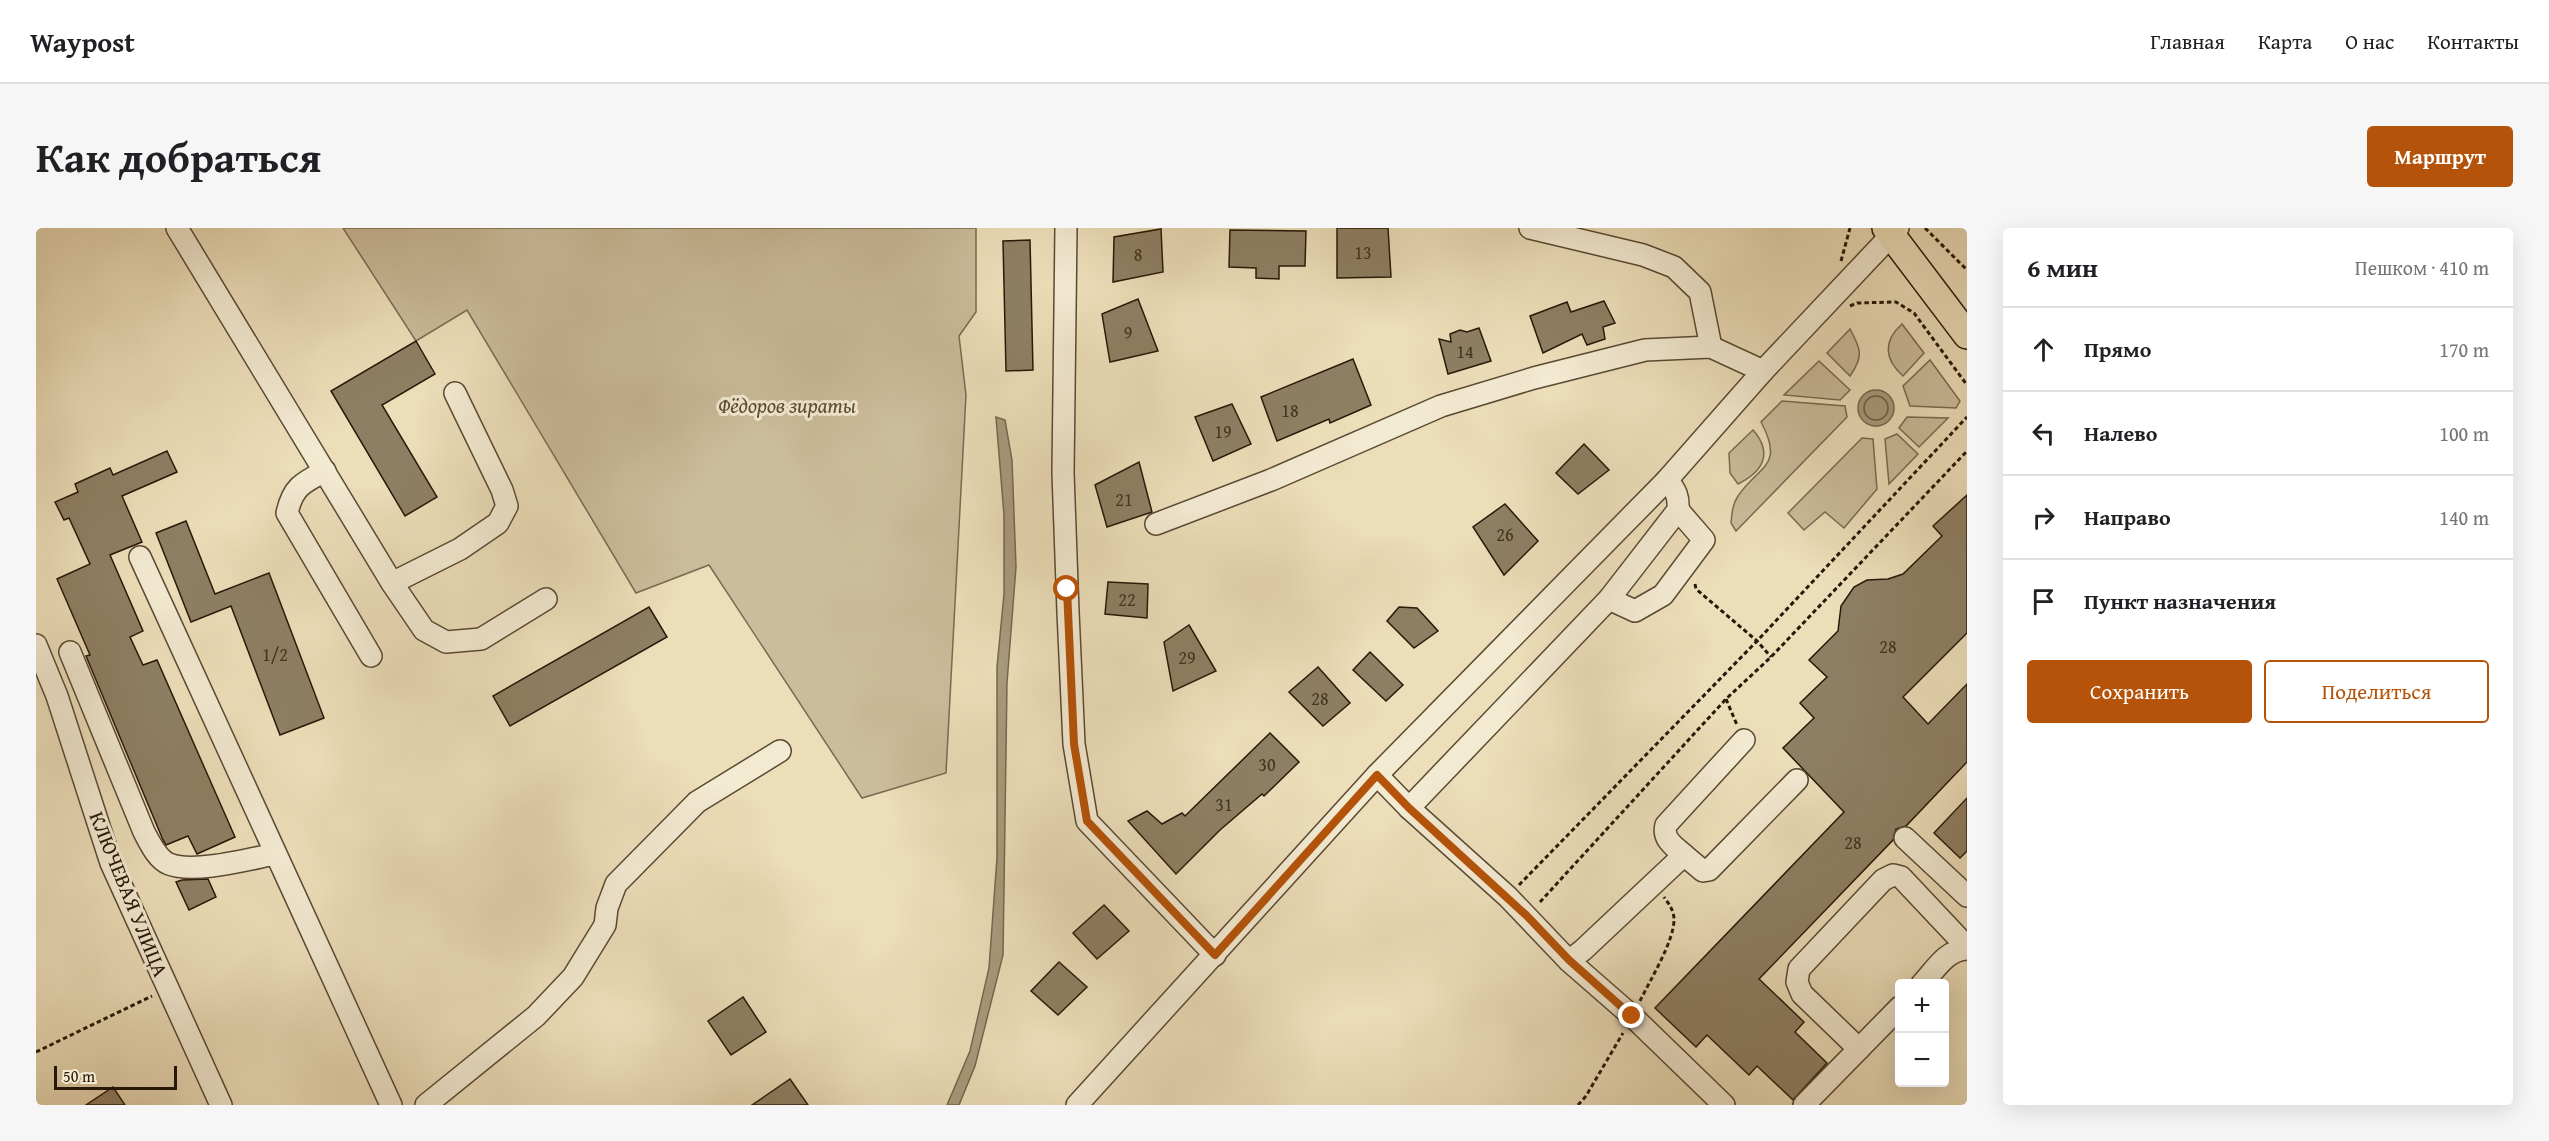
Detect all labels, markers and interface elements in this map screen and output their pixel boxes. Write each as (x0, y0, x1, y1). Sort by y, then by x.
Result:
text: Waypost (30, 21, 135, 62)
text: Главная (2150, 26, 2225, 57)
text: Карта (2258, 26, 2312, 57)
text: О нас (2345, 26, 2394, 57)
text: Контакты (2427, 26, 2519, 57)
text: Как добраться (36, 126, 321, 187)
button: Маршрут (2367, 126, 2513, 187)
house number: 13 (1354, 239, 1372, 266)
house number: 8 (1134, 241, 1142, 268)
text: 6 мин (2027, 248, 2098, 287)
text: Пешком · 410 m (2355, 253, 2489, 282)
house number: 9 (1124, 319, 1132, 346)
icon: ahead (2027, 333, 2060, 366)
text: Прямо (2084, 333, 2151, 365)
text: 170 m (2439, 335, 2489, 364)
house number: 14 (1456, 338, 1474, 365)
park label: Фёдоров зираты (718, 390, 856, 421)
house number: 18 (1281, 397, 1299, 424)
icon: left (2027, 417, 2060, 450)
text: Налево (2084, 417, 2157, 449)
house number: 19 (1214, 418, 1232, 445)
text: 100 m (2439, 419, 2489, 448)
house number: 21 (1115, 486, 1133, 513)
icon: right (2027, 501, 2060, 534)
text: Направо (2084, 501, 2171, 533)
text: 140 m (2439, 503, 2489, 532)
house number: 26 (1496, 521, 1514, 548)
route start (1053, 575, 1079, 601)
icon: arrive (2027, 585, 2060, 618)
text: Пункт назначения (2084, 585, 2276, 617)
house number: 22 (1118, 586, 1136, 613)
house number: 28 (1879, 633, 1897, 660)
house number: 1/2 (262, 641, 288, 668)
house number: 29 (1178, 644, 1196, 671)
button: Сохранить (2027, 660, 2252, 723)
button: Поделиться (2264, 660, 2489, 723)
house number: 28 (1311, 685, 1329, 712)
house number: 30 (1258, 751, 1276, 778)
house number: 31 (1215, 791, 1233, 818)
street label: КЛЮЧЕВАЯ УЛИЦА (82, 807, 176, 982)
house number: 28 (1844, 829, 1862, 856)
map controls (1895, 979, 1949, 1087)
button: + (1895, 979, 1949, 1033)
route end (1618, 1002, 1644, 1028)
button: − (1895, 1033, 1949, 1087)
scale bar (54, 1063, 177, 1090)
text: 50 m (63, 1064, 95, 1088)

